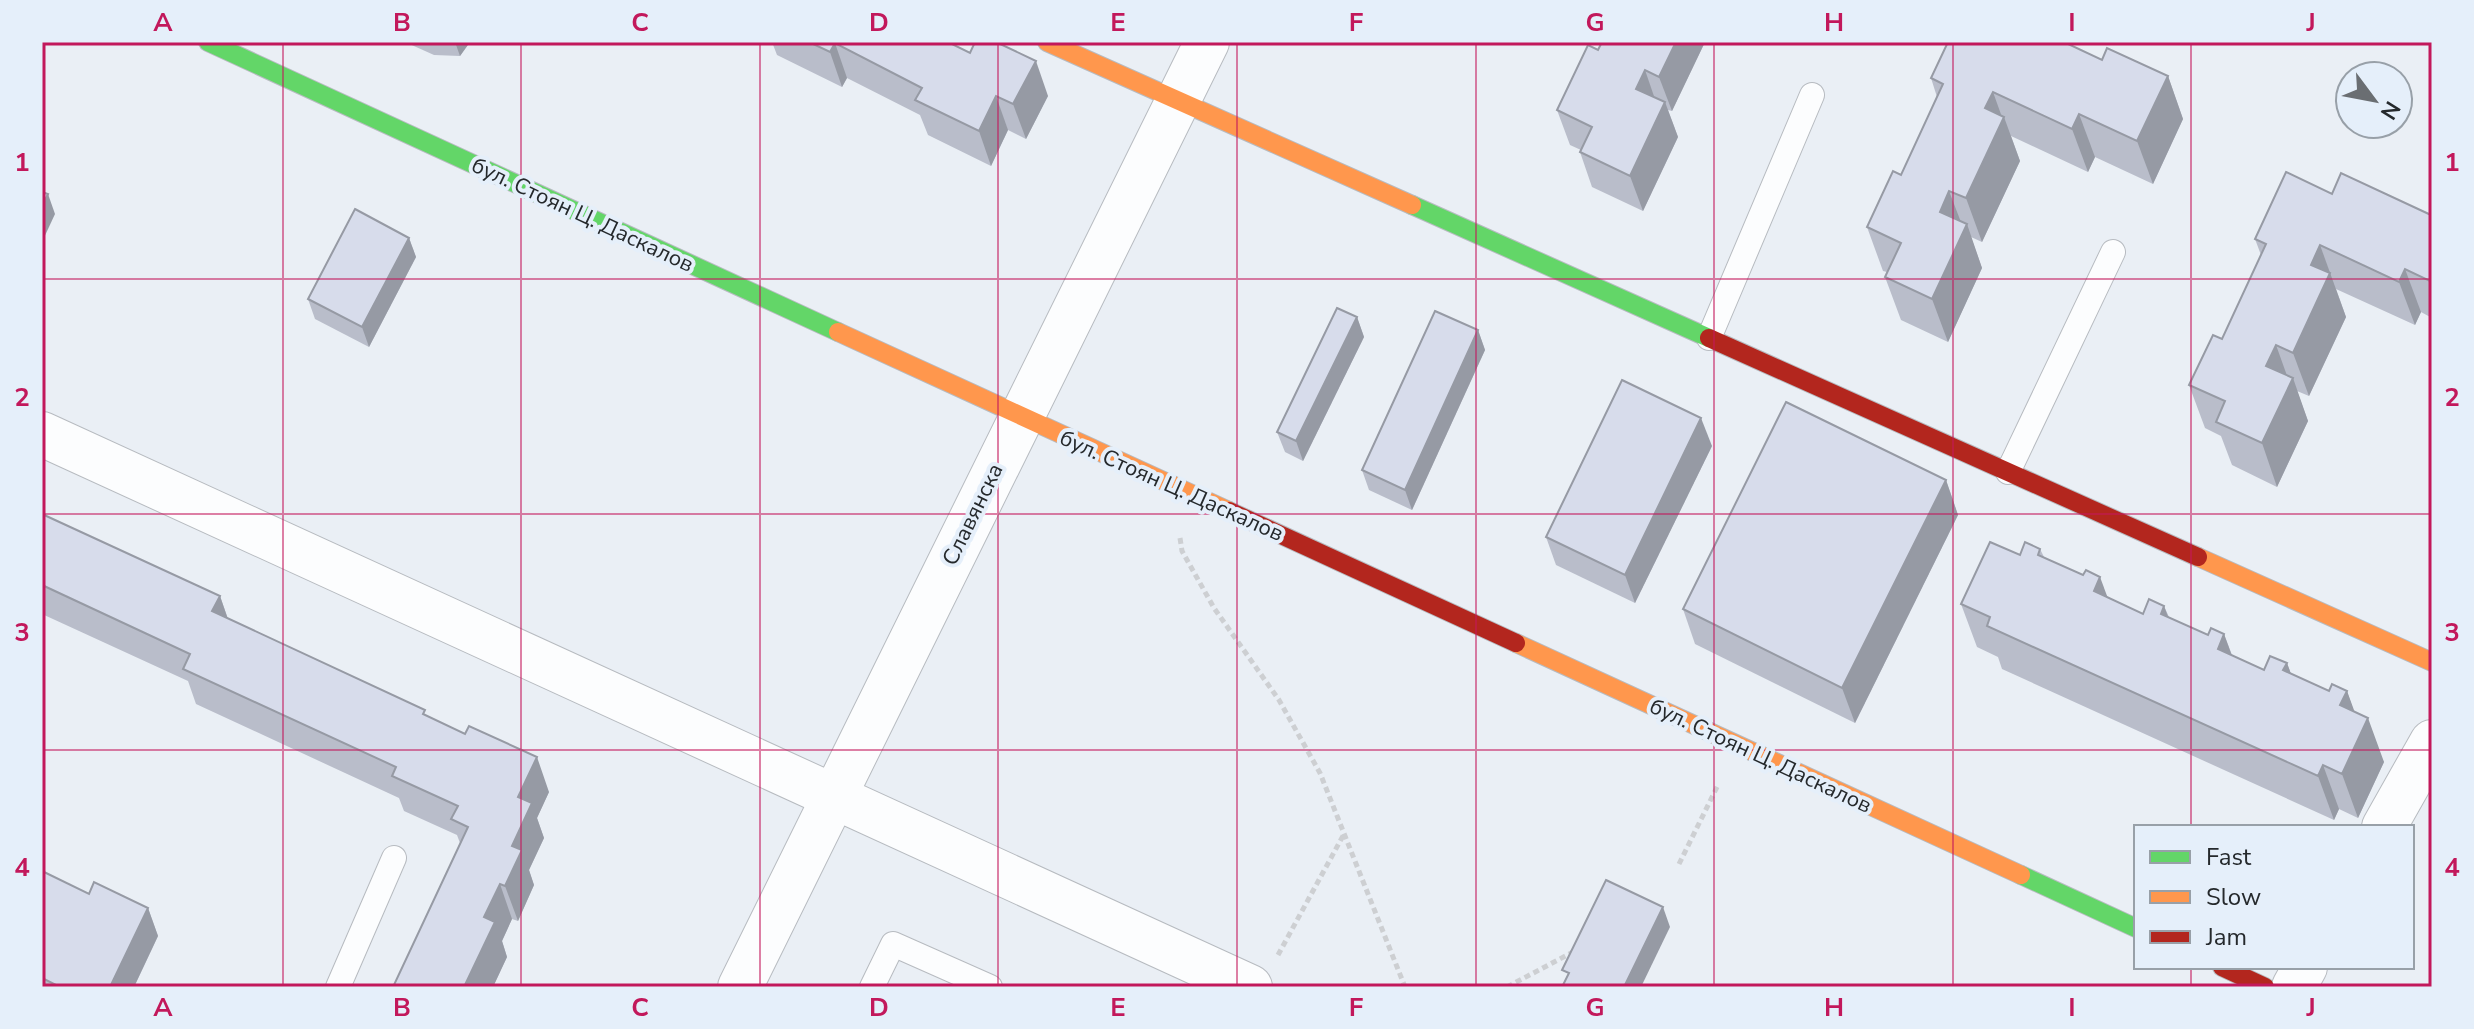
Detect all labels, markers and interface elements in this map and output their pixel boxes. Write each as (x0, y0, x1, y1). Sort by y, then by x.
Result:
text: A (153, 5, 173, 40)
text: B (393, 5, 411, 40)
text: C (631, 5, 649, 40)
text: D (869, 5, 889, 40)
text: E (1110, 5, 1126, 40)
text: F (1349, 5, 1363, 40)
text: G (1585, 5, 1605, 40)
text: H (1824, 5, 1844, 40)
text: I (2068, 5, 2076, 40)
text: J (2305, 5, 2316, 40)
north arrow (2334, 60, 2414, 140)
text: N (2373, 95, 2407, 125)
text: 1 (14, 145, 30, 180)
text: 1 (2444, 145, 2460, 180)
street label: бул. Стоян Ц. Даскалов (467, 150, 699, 280)
text: 2 (14, 380, 30, 415)
text: 2 (2444, 380, 2460, 415)
street label: бул. Стоян Ц. Даскалов (1055, 423, 1288, 549)
street label: Славянска (935, 458, 1010, 570)
text: 3 (14, 615, 30, 650)
text: 3 (2444, 615, 2460, 650)
street label: бул. Стоян Ц. Даскалов (1645, 691, 1877, 821)
legend (2134, 825, 2414, 969)
text: Fast (2206, 841, 2252, 873)
text: 4 (14, 850, 30, 885)
text: 4 (2444, 850, 2460, 885)
text: Slow (2206, 881, 2261, 913)
text: Jam (2205, 921, 2247, 953)
text: A (153, 990, 173, 1025)
text: B (393, 990, 411, 1025)
text: C (631, 990, 649, 1025)
text: D (869, 990, 889, 1025)
text: E (1110, 990, 1126, 1025)
text: F (1349, 990, 1363, 1025)
text: G (1585, 990, 1605, 1025)
text: H (1824, 990, 1844, 1025)
text: I (2068, 990, 2076, 1025)
text: J (2305, 990, 2316, 1025)

